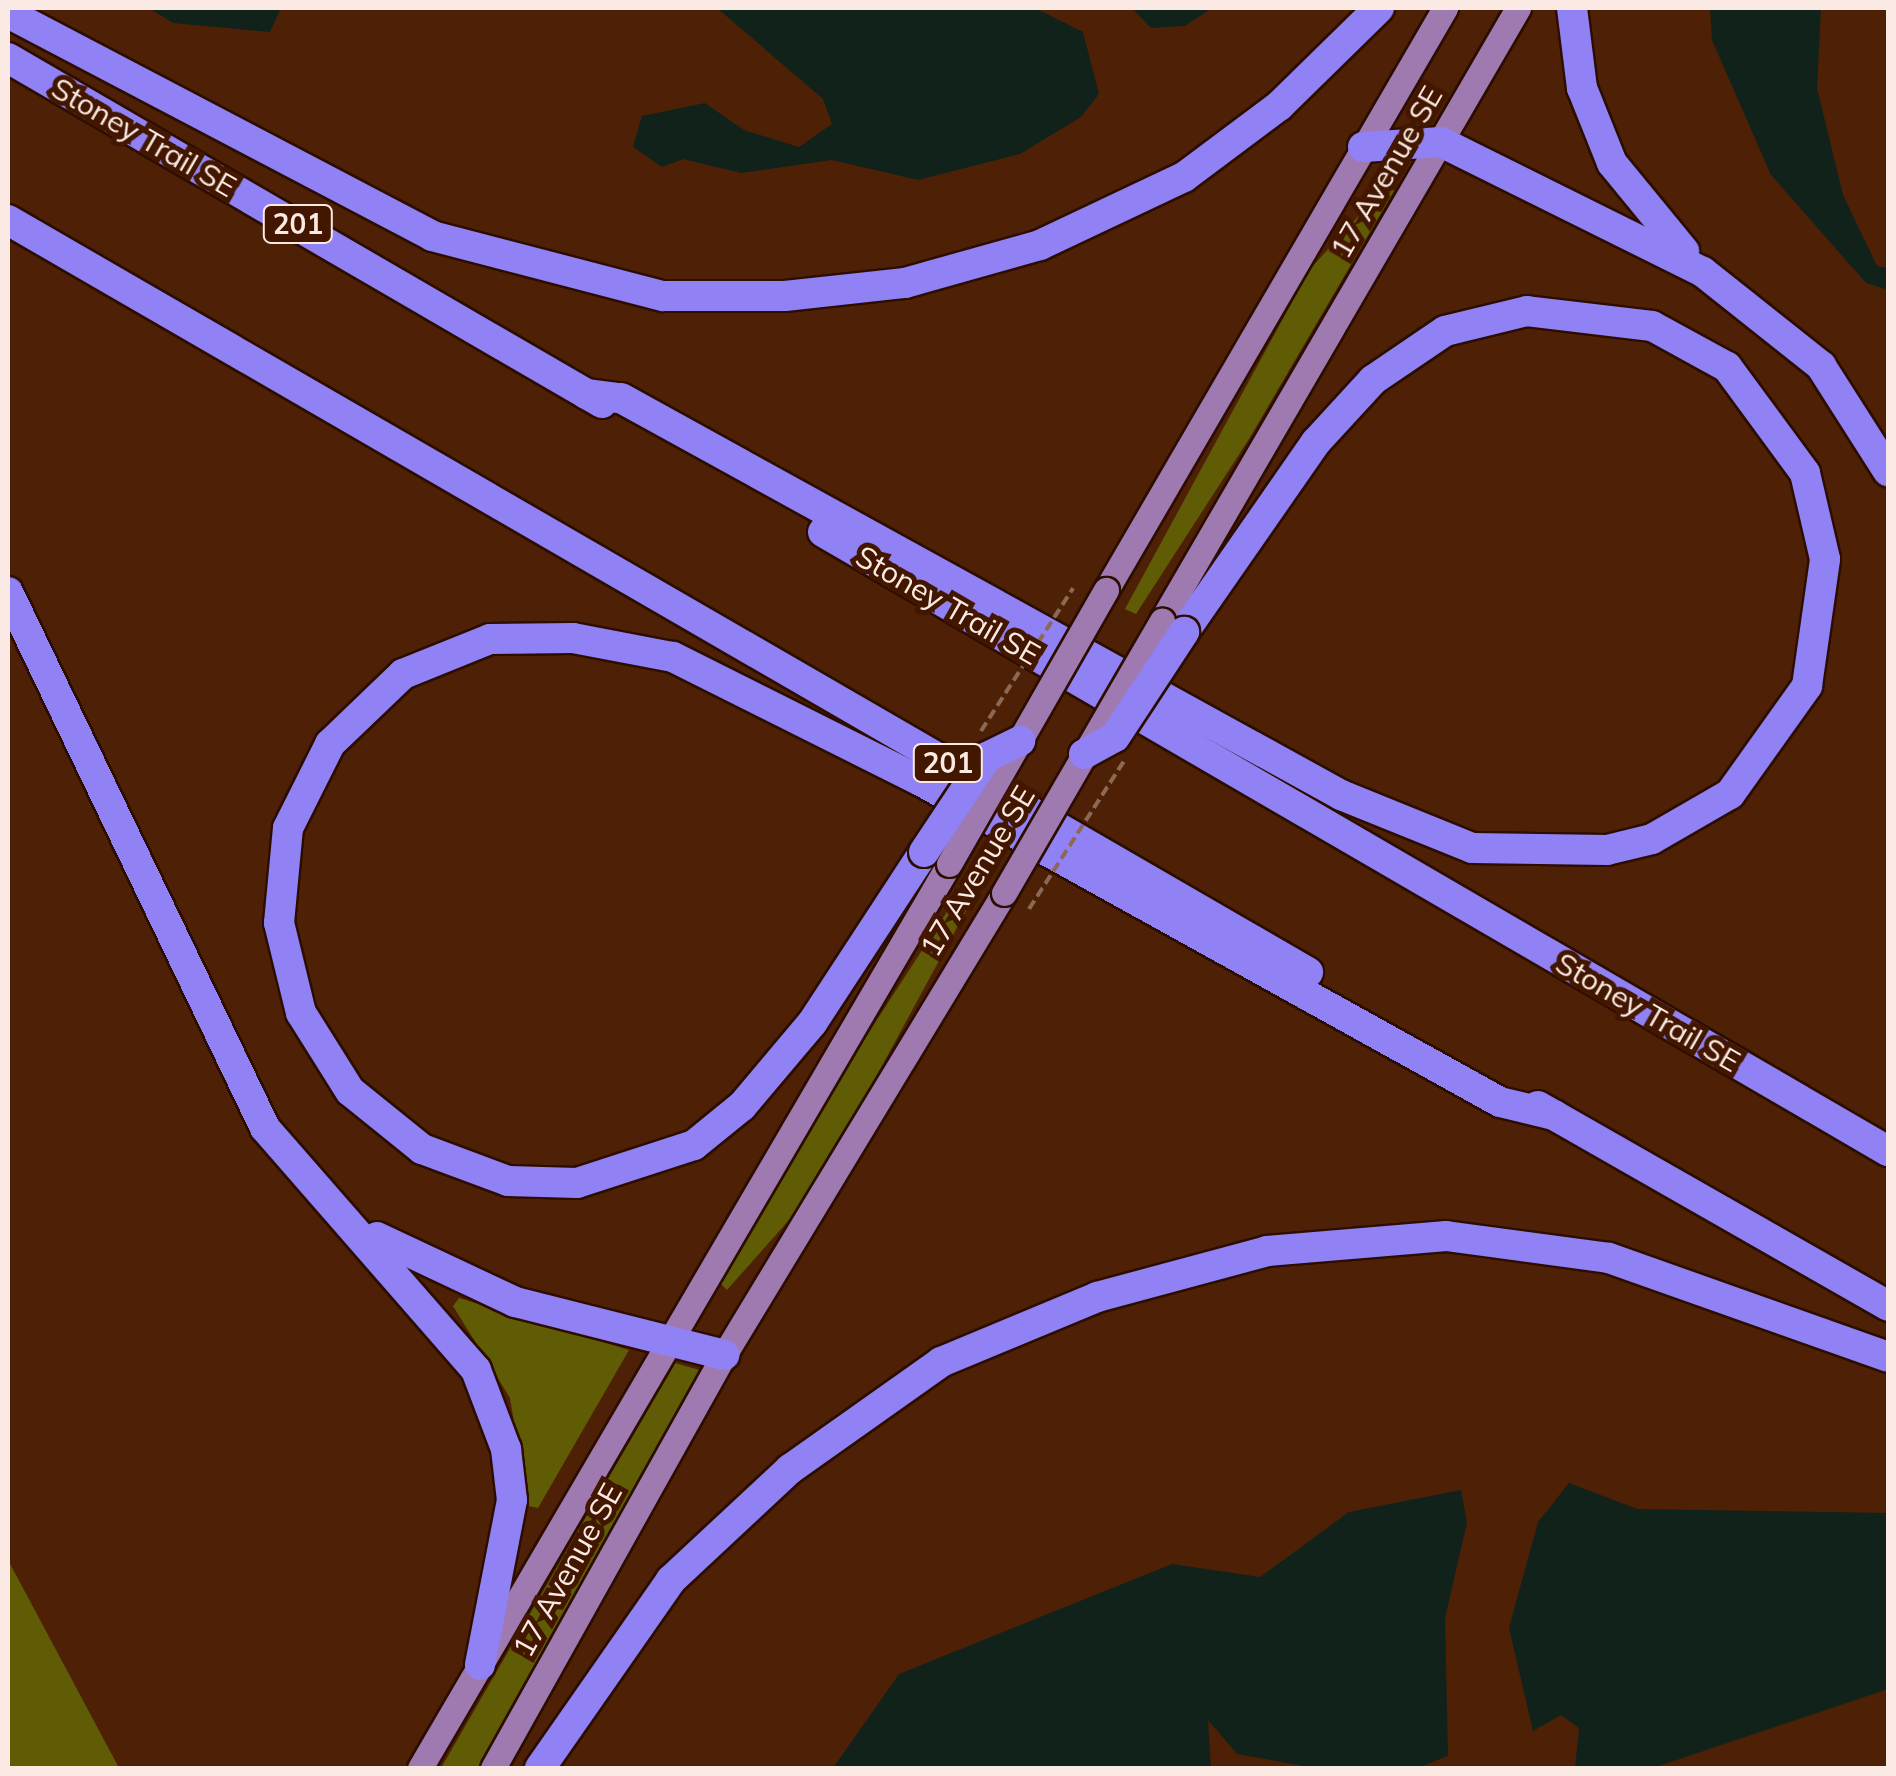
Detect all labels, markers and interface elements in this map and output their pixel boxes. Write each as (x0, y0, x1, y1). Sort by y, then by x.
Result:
street label: Stoney Trail SE (46, 70, 242, 204)
street label: 17 Avenue SE (1322, 80, 1450, 264)
road number: 201 (260, 201, 336, 247)
street label: Stoney Trail SE (850, 538, 1046, 672)
road number: 201 (910, 740, 986, 786)
street label: 17 Avenue SE (912, 779, 1042, 963)
street label: Stoney Trail SE (1550, 945, 1746, 1079)
street label: 17 Avenue SE (505, 1477, 629, 1663)

